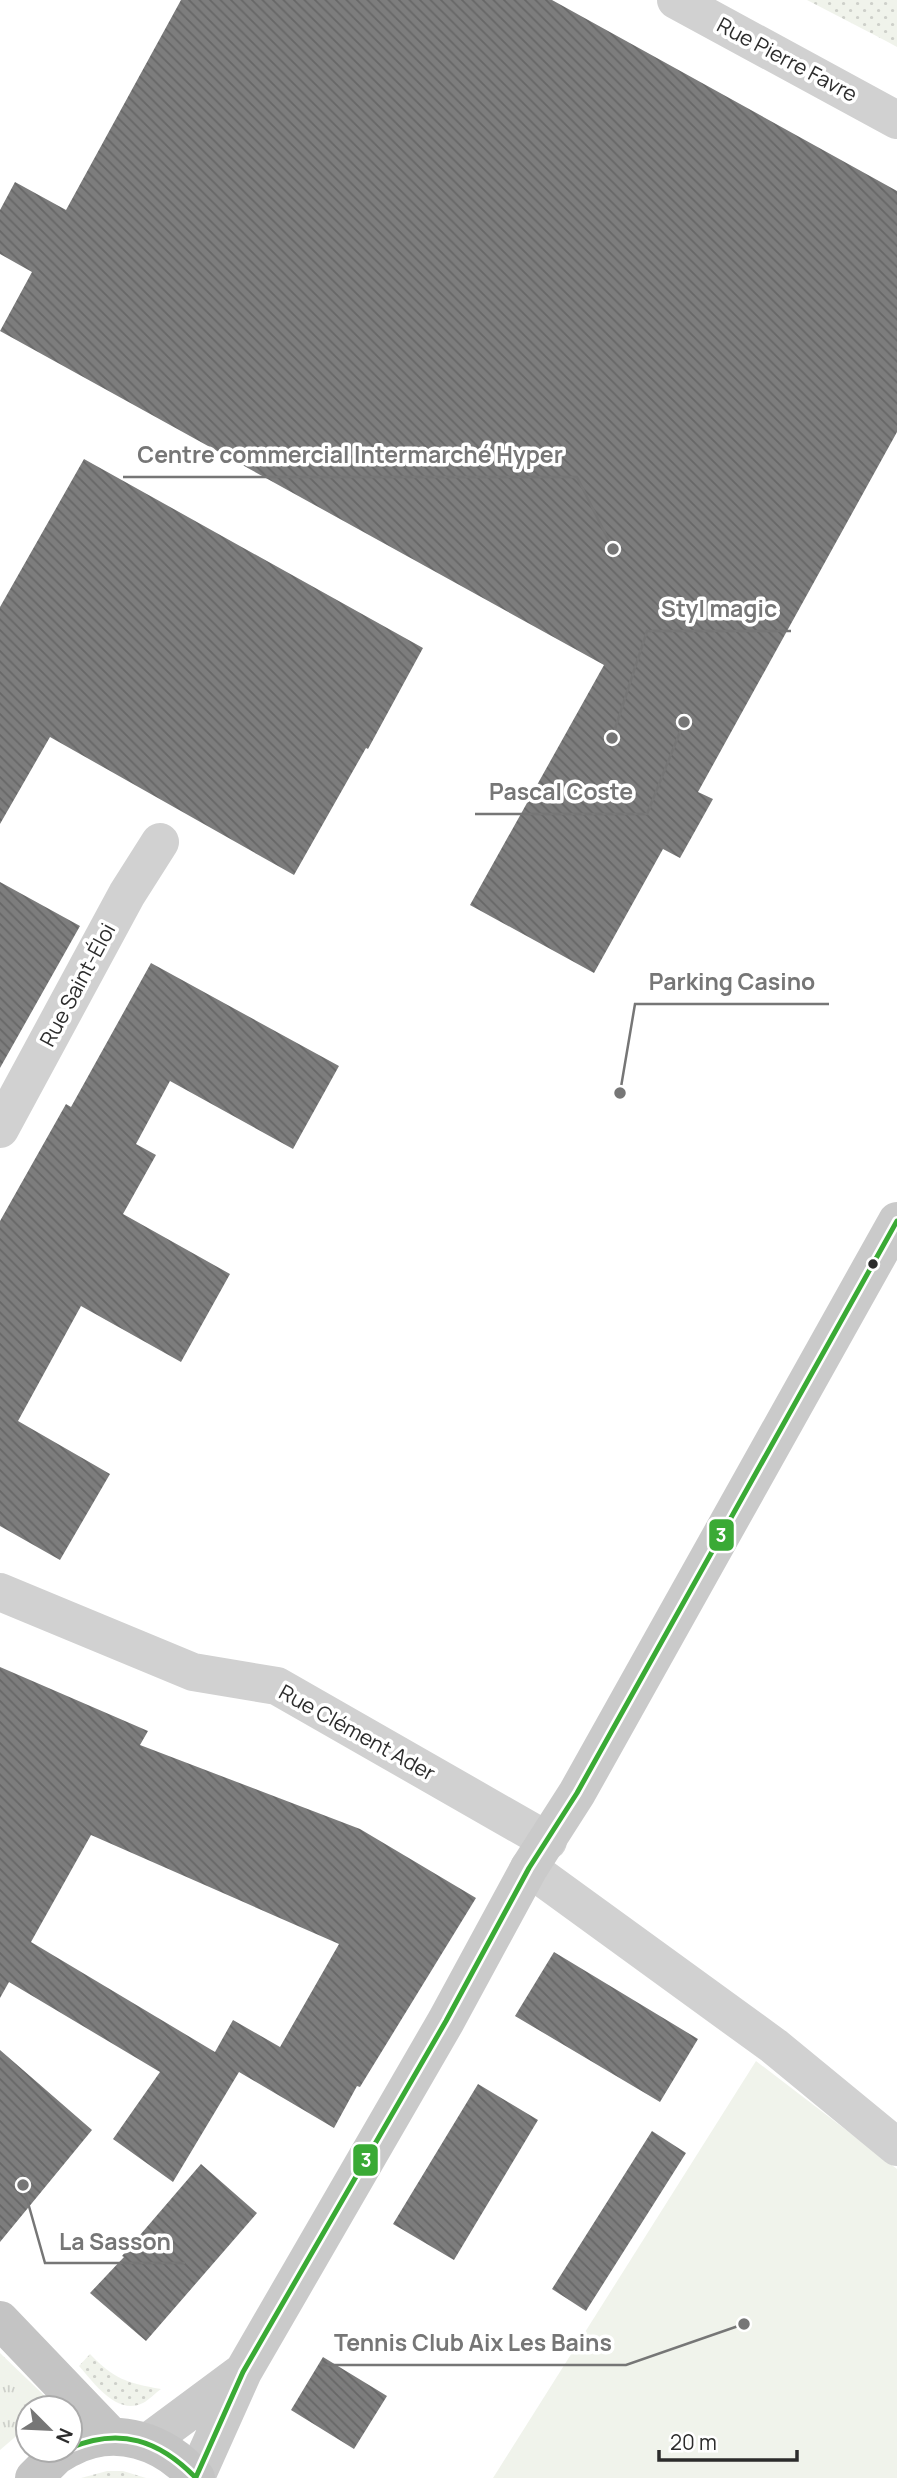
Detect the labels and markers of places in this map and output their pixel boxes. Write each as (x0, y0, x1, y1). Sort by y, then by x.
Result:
callout: Centre commercial Intermarché Hyper (123, 433, 577, 477)
callout: Styl magic (647, 587, 791, 631)
callout: Pascal Coste (475, 770, 647, 814)
callout: Parking Casino (635, 960, 829, 1004)
unlabelled marker (866, 1257, 880, 1271)
callout: La Sasson (45, 2219, 185, 2263)
callout: Tennis Club Aix Les Bains (320, 2321, 626, 2365)

